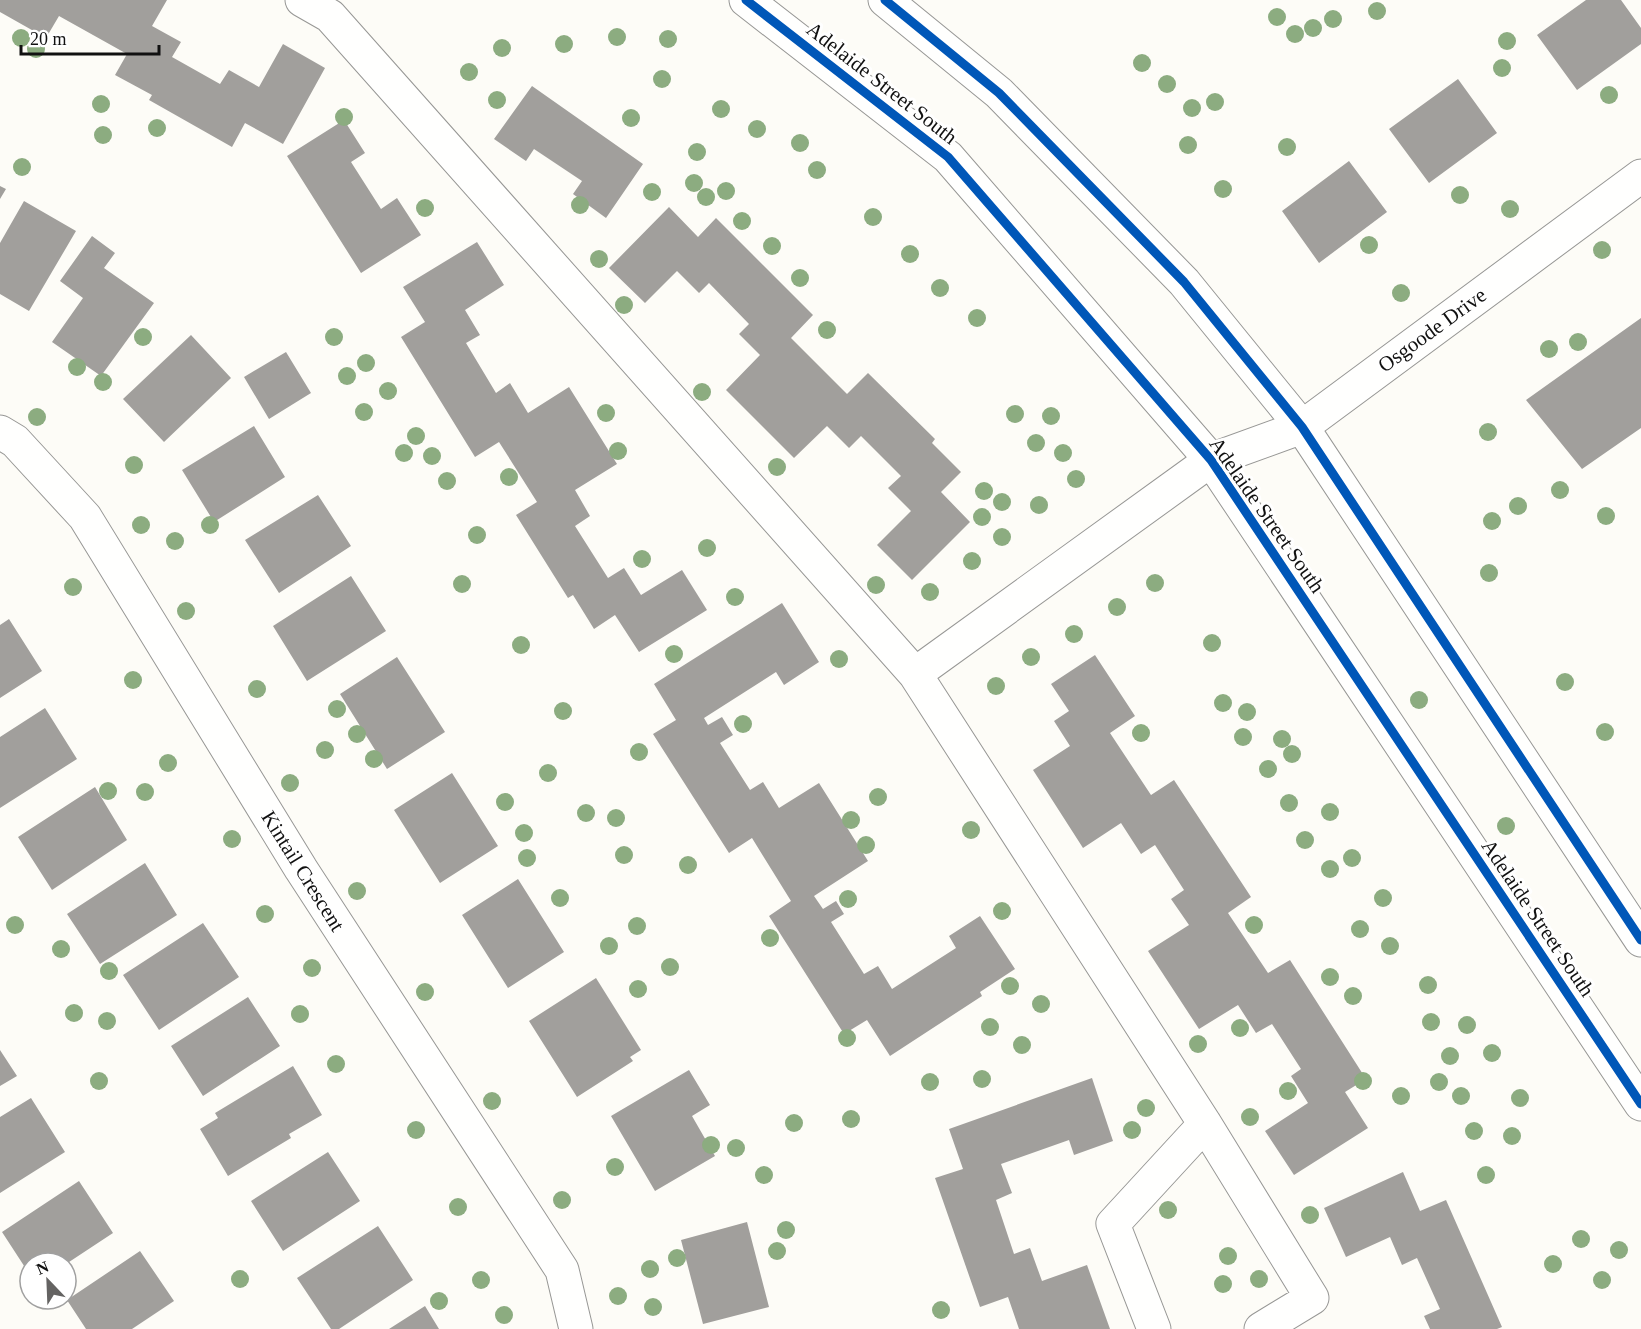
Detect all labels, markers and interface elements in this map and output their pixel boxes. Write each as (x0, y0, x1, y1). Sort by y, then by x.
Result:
street label: Adelaide Street South (802, 17, 962, 149)
scale bar (21, 18, 159, 56)
text: 20 m (30, 29, 67, 49)
street label: Osgoode Drive (1373, 283, 1491, 377)
street label: Adelaide Street South (1204, 433, 1330, 598)
street label: Kintail Crescent (257, 807, 350, 936)
street label: Adelaide Street South (1477, 835, 1600, 1002)
north arrow (18, 1251, 78, 1311)
text: N (34, 1257, 51, 1278)

